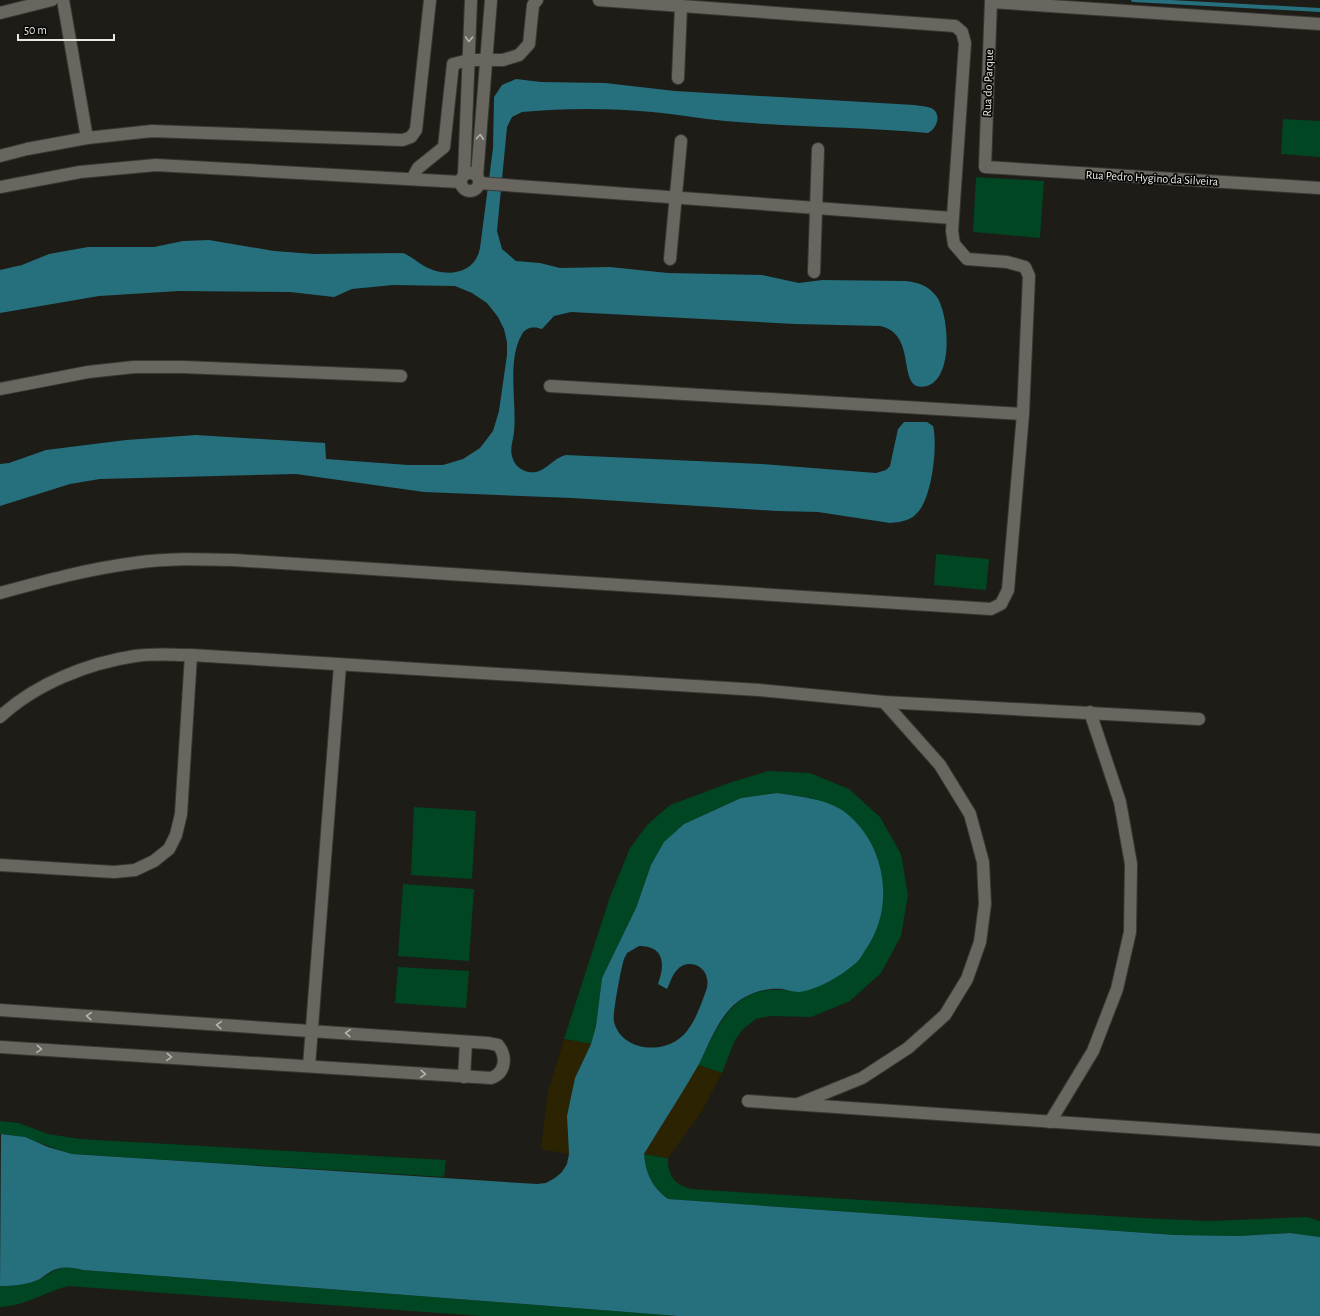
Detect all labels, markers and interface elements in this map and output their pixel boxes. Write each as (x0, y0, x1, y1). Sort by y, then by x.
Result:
scale bar (18, 16, 114, 42)
text: 50 m (24, 24, 47, 36)
one-way arrow (465, 36, 474, 42)
street label: Rua do Parque (981, 49, 995, 117)
one-way arrow (475, 134, 484, 140)
street label: Rua Pedro Hygino da Silveira (1085, 169, 1219, 188)
one-way arrow (86, 1012, 92, 1021)
one-way arrow (216, 1020, 222, 1029)
one-way arrow (345, 1029, 351, 1038)
one-way arrow (36, 1045, 42, 1054)
one-way arrow (166, 1053, 172, 1062)
one-way arrow (420, 1070, 426, 1078)

